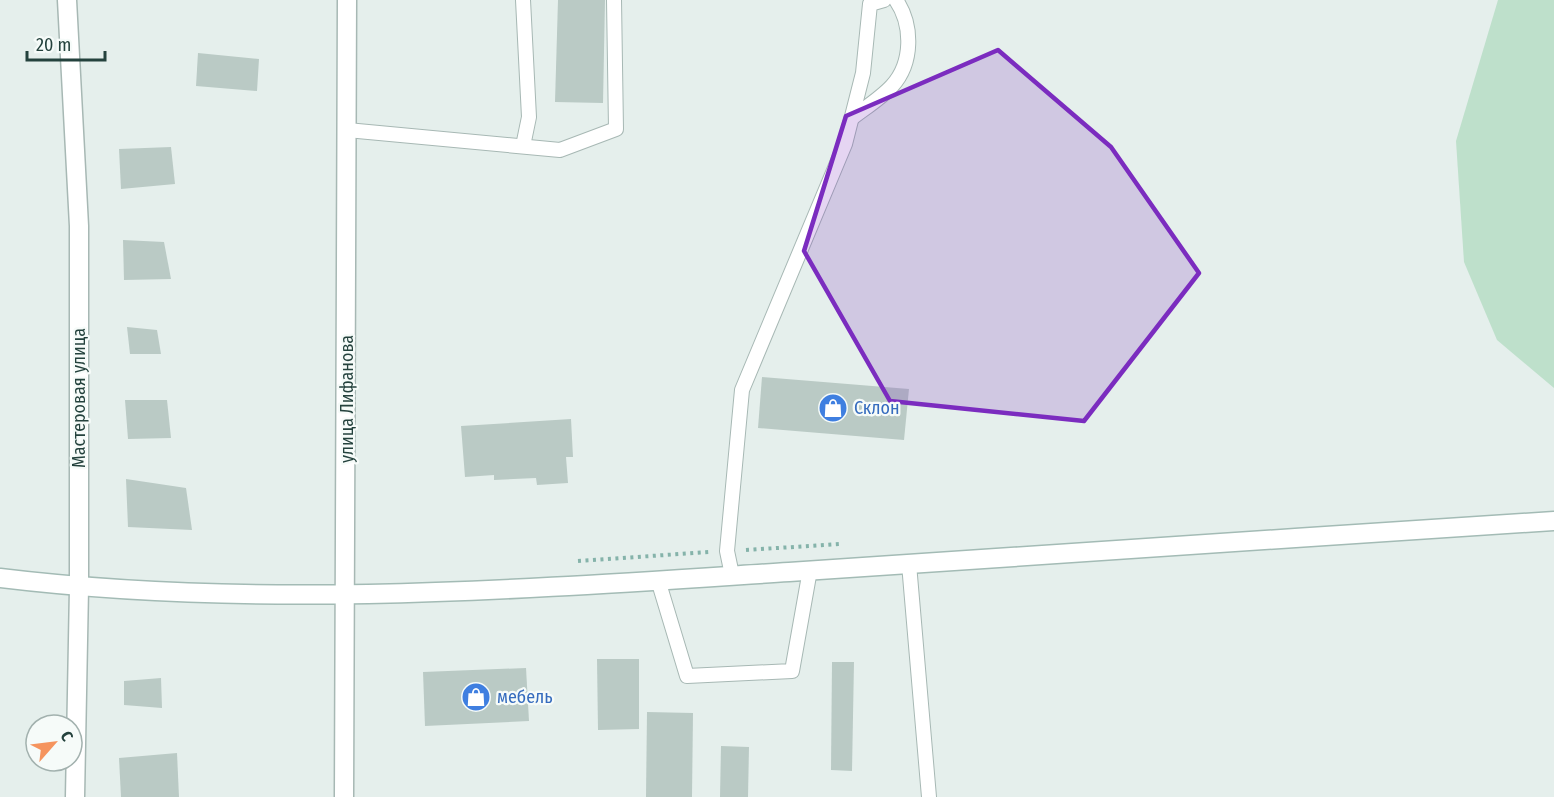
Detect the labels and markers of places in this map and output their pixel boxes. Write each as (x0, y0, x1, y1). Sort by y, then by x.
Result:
shop icon: Склон (817, 392, 849, 424)
place label: Склон (854, 397, 900, 419)
shop icon: мебель (460, 681, 492, 713)
place label: мебель (497, 686, 552, 708)

